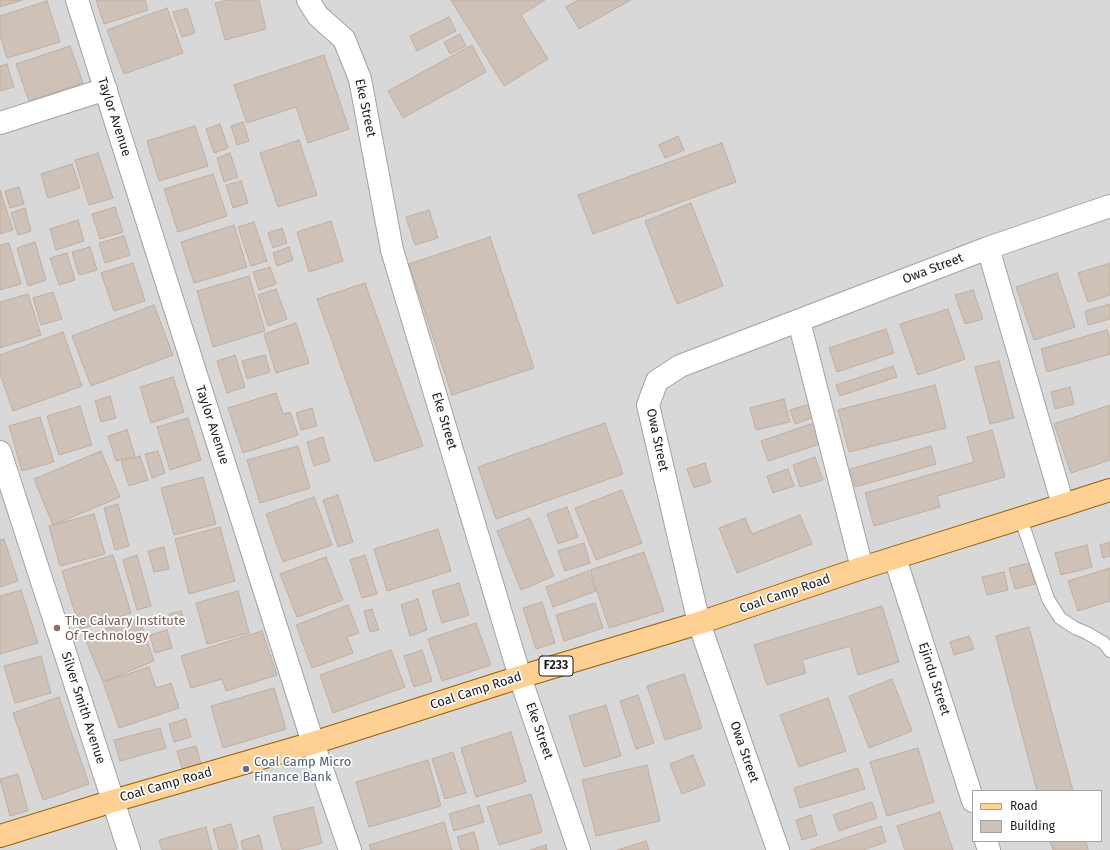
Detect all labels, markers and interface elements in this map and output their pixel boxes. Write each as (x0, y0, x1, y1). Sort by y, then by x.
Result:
street label: Taylor Avenue (94, 75, 134, 159)
street label: Eke Street (351, 77, 379, 139)
street label: Owa Street (900, 250, 966, 288)
street label: Taylor Avenue (192, 383, 232, 467)
street label: Eke Street (428, 390, 460, 452)
street label: Owa Street (643, 407, 671, 473)
street label: Coal Camp Road (737, 571, 833, 617)
place label: The Calvary Institute Of Technology (65, 613, 185, 644)
marker: The Calvary Institute Of Technology (52, 623, 62, 633)
street label: Ejindu Street (915, 640, 953, 718)
street label: Silver Smith Avenue (57, 650, 109, 766)
road number: F233 (539, 656, 573, 676)
street label: Coal Camp Road (428, 669, 524, 713)
street label: Eke Street (522, 700, 556, 762)
street label: Owa Street (726, 719, 762, 785)
place label: Coal Camp Micro Finance Bank (254, 754, 351, 785)
street label: Coal Camp Road (118, 764, 214, 806)
marker: Coal Camp Micro Finance Bank (241, 764, 251, 774)
legend (972, 790, 1102, 842)
text: Road (1010, 799, 1038, 813)
text: Building (1010, 819, 1055, 833)

